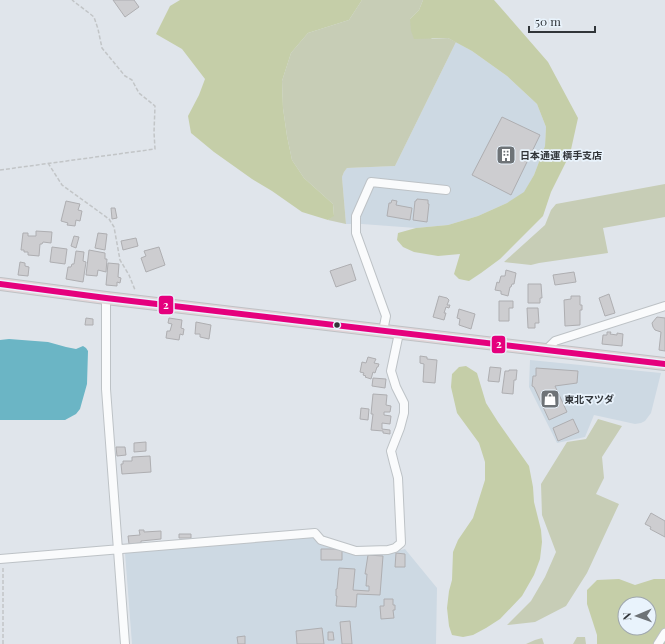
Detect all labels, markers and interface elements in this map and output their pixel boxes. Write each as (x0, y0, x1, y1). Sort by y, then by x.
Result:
scale bar (529, 8, 595, 34)
text: 50 m (535, 13, 561, 29)
building icon: 日本通運 横手支店 (495, 144, 517, 166)
place label: 日本通運 横手支店 (520, 148, 602, 162)
line badge: 2 (158, 295, 174, 315)
text: 2 (163, 297, 169, 312)
unlabelled marker (332, 320, 342, 330)
line badge: 2 (491, 335, 506, 354)
text: 2 (496, 336, 502, 351)
shop icon: 東北マツダ (539, 388, 561, 410)
place label: 東北マツダ (564, 392, 614, 406)
north arrow (617, 596, 657, 636)
text: N (619, 612, 634, 621)

